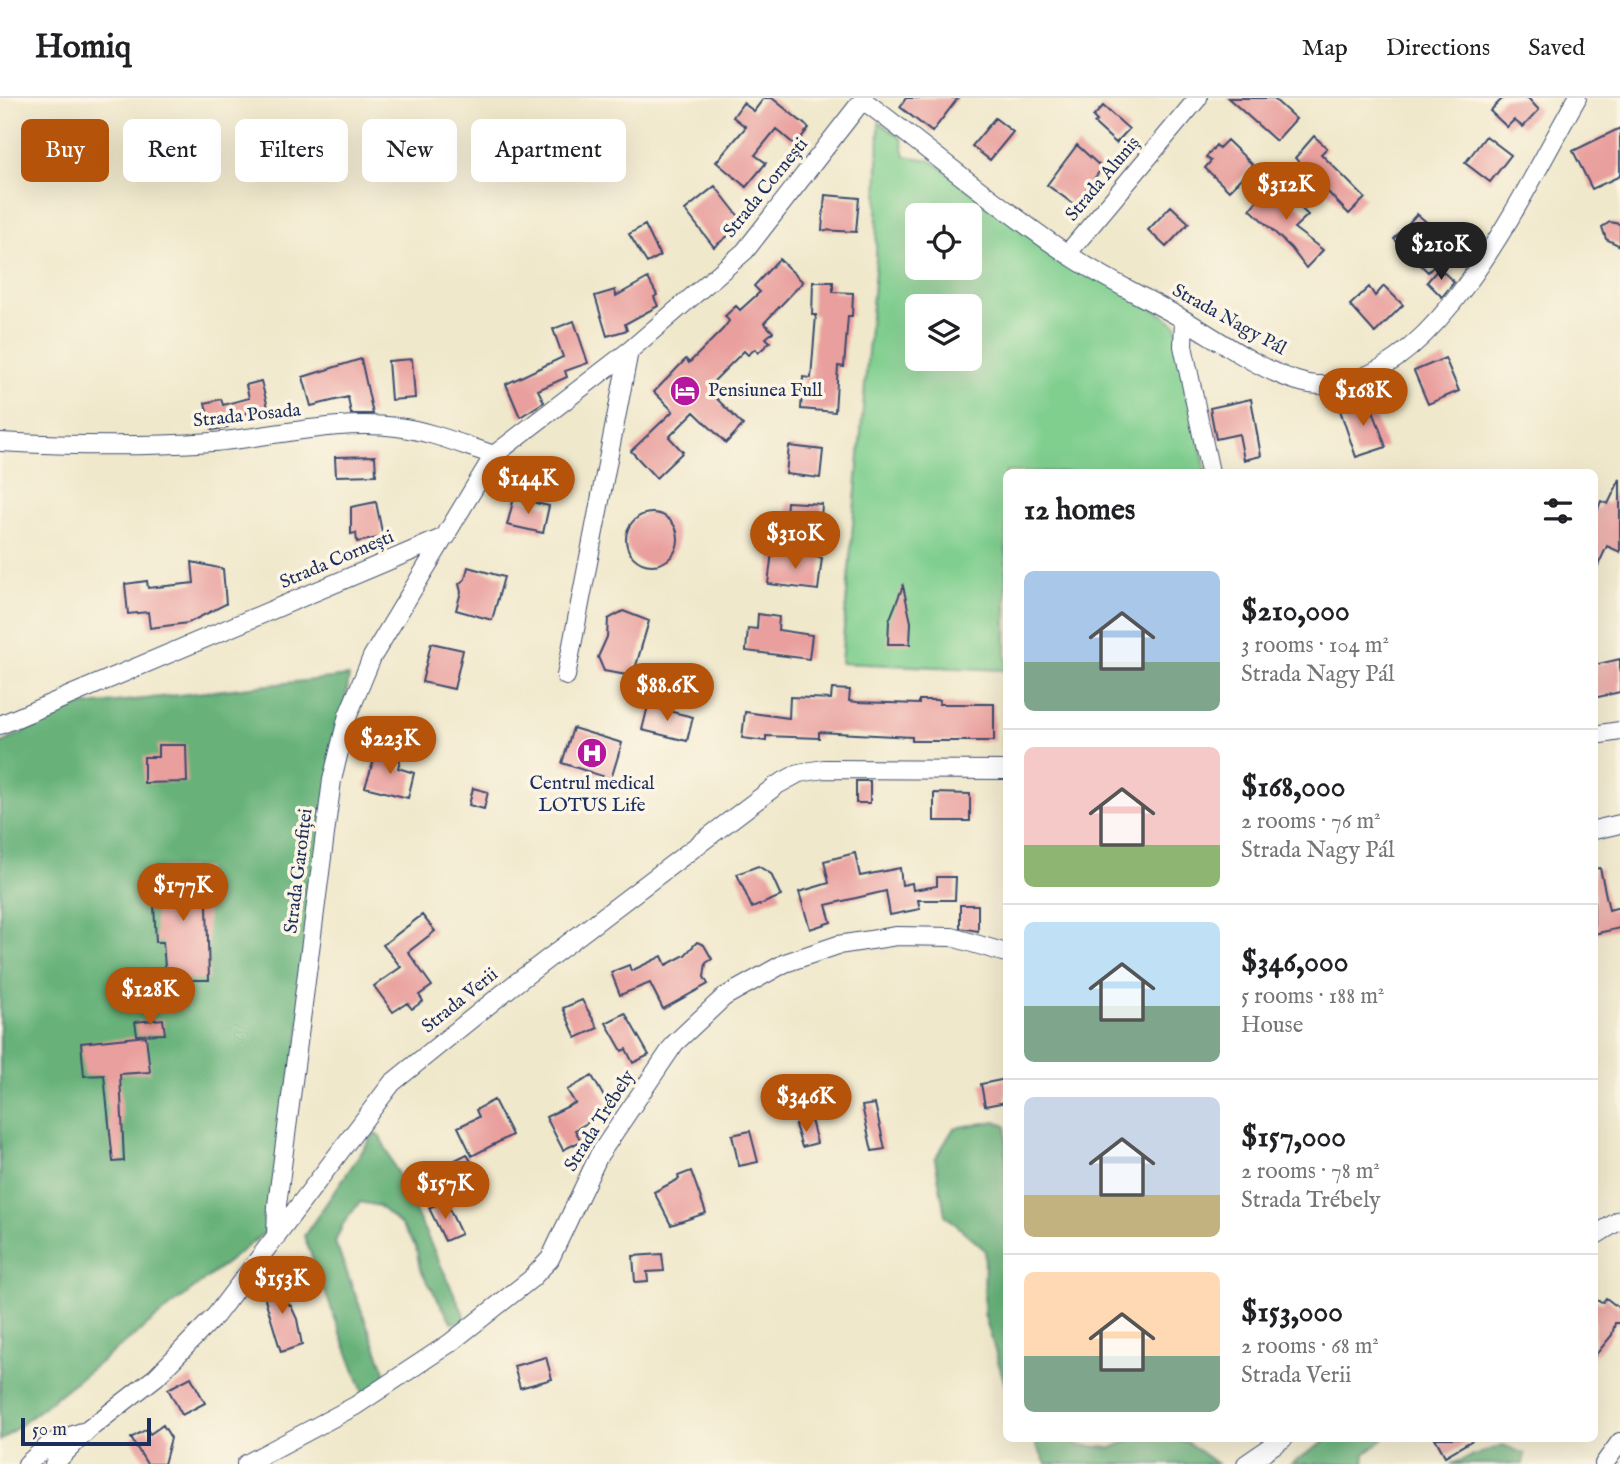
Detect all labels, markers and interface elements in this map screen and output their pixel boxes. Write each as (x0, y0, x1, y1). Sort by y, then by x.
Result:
text: Homiq (35, 27, 131, 69)
text: Map (1302, 33, 1348, 64)
text: Directions (1386, 33, 1490, 64)
text: Saved (1528, 33, 1585, 64)
chip: Buy (21, 119, 109, 182)
chip: Rent (123, 119, 221, 182)
chip: Filters (235, 119, 348, 182)
chip: New (362, 119, 457, 182)
chip: Apartment (471, 119, 626, 182)
street label: Strada Aluniș (1061, 132, 1145, 226)
street label: Strada Cornești (718, 133, 814, 243)
pin: $312K (1237, 162, 1335, 222)
text: $312K (1257, 170, 1315, 199)
map controls (905, 203, 982, 371)
button: locate (905, 203, 982, 280)
pin: $210K (1392, 222, 1490, 282)
text: $210K (1411, 230, 1471, 259)
street label: Strada Nagy Pál (1168, 279, 1291, 362)
button: layers (905, 294, 982, 371)
pin: $168K (1314, 368, 1412, 428)
hotel icon: Pensiunea Full (668, 374, 702, 408)
text: $168K (1335, 376, 1391, 405)
place label: Pensiunea Full (708, 379, 823, 403)
street label: Strada Posada (192, 398, 303, 434)
pin: $144K (479, 456, 577, 516)
text: $144K (498, 464, 558, 493)
text: 12 homes (1024, 492, 1135, 530)
icon: filters (1539, 492, 1577, 530)
pin: $310K (746, 512, 844, 571)
text: $310K (766, 519, 824, 548)
street label: Strada Cornești (276, 525, 398, 595)
text: $210,000 (1241, 593, 1350, 631)
icon: home (1080, 599, 1164, 683)
text: 3 rooms · 104 m² (1241, 631, 1389, 660)
text: Strada Nagy Pál (1241, 660, 1394, 689)
pin: $88.6K (610, 664, 724, 723)
text: $88.6K (636, 671, 698, 700)
pin: $223K (341, 716, 439, 776)
text: $223K (360, 724, 420, 753)
hospital icon: Centrul medical LOTUS Life (575, 736, 609, 770)
text: $168,000 (1241, 769, 1345, 807)
place label: Centrul medical LOTUS Life (529, 772, 655, 818)
icon: home (1080, 775, 1164, 859)
street label: Strada Garofiței (279, 807, 319, 935)
text: 2 rooms · 76 m² (1241, 807, 1381, 836)
text: Strada Nagy Pál (1241, 836, 1394, 865)
pin: $177K (134, 864, 232, 923)
text: $177K (153, 871, 213, 900)
text: $346,000 (1241, 944, 1348, 982)
icon: home (1080, 950, 1164, 1034)
street label: Strada Verii (417, 963, 503, 1039)
pin: $128K (101, 968, 199, 1027)
text: $128K (121, 975, 179, 1004)
text: 5 rooms · 188 m² (1241, 982, 1384, 1011)
text: House (1241, 1011, 1303, 1040)
street label: Strada Trébely (559, 1065, 641, 1176)
pin: $346K (757, 1074, 855, 1134)
text: $346K (777, 1082, 835, 1111)
text: $157,000 (1241, 1119, 1346, 1157)
icon: home (1080, 1125, 1164, 1209)
text: 2 rooms · 78 m² (1241, 1157, 1380, 1186)
pin: $157K (396, 1162, 494, 1221)
text: $157K (416, 1169, 474, 1198)
text: Strada Trébely (1241, 1186, 1380, 1215)
pin: $153K (233, 1256, 331, 1316)
text: $153K (255, 1264, 309, 1293)
text: $153,000 (1241, 1294, 1343, 1332)
icon: home (1080, 1300, 1164, 1384)
text: 2 rooms · 68 m² (1241, 1332, 1379, 1361)
text: Strada Verii (1241, 1361, 1351, 1390)
scale bar (21, 1415, 150, 1447)
text: 50 m (32, 1418, 67, 1442)

